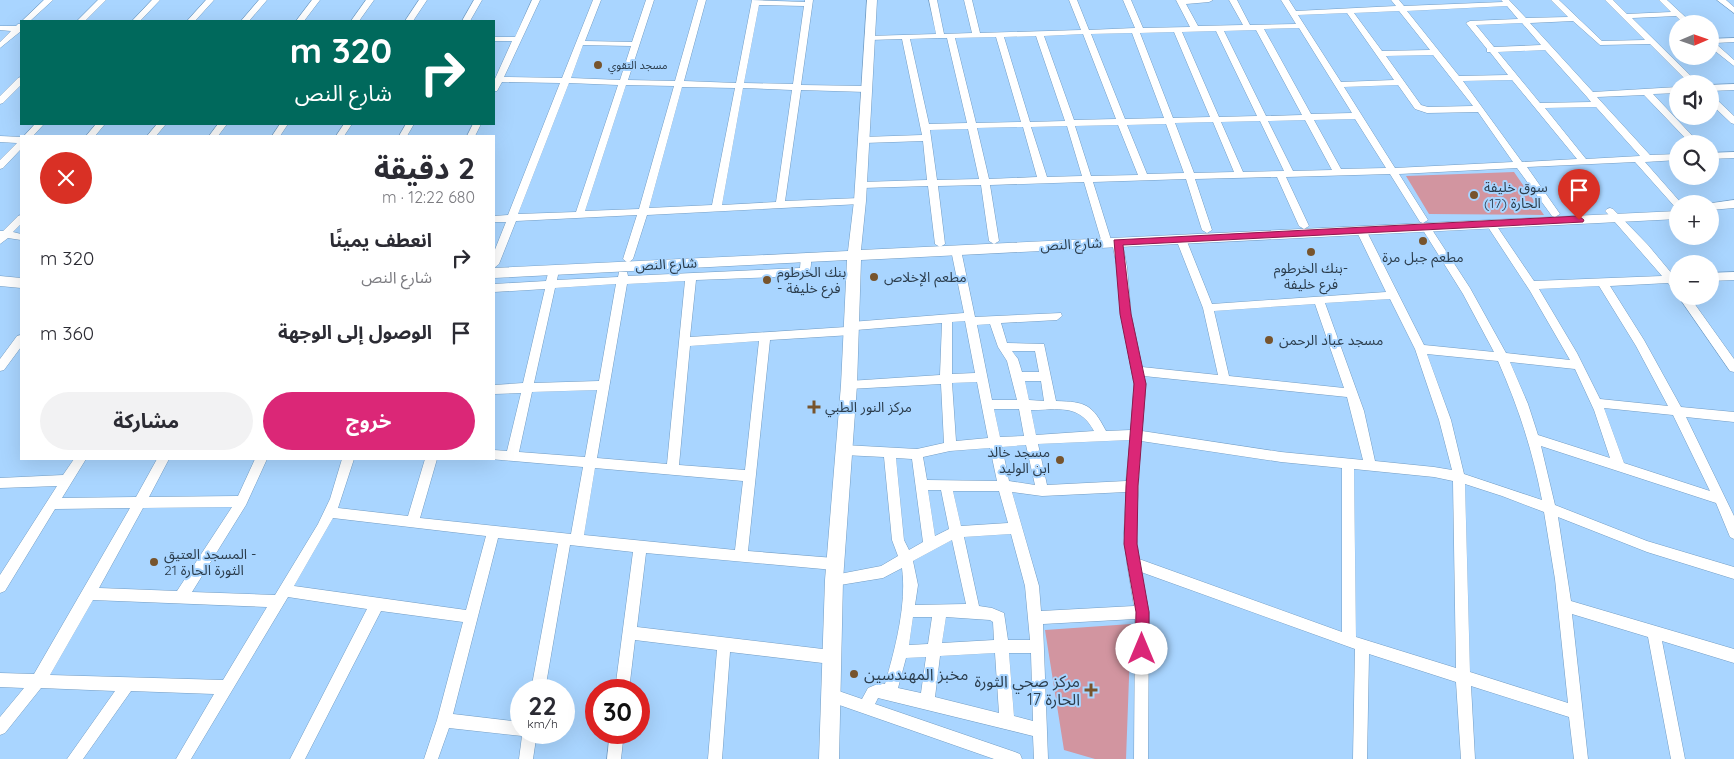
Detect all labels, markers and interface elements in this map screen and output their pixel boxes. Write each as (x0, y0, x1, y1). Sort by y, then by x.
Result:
north arrow (1669, 15, 1719, 65)
map controls (1669, 15, 1719, 305)
text: 320 m (290, 28, 392, 72)
icon: right (410, 40, 475, 105)
place label: مسجد التقوي (608, 58, 668, 75)
marker: مسجد التقوي (592, 59, 604, 71)
button: sound (1669, 75, 1719, 125)
text: شارع النص (295, 79, 392, 107)
button: search (1669, 135, 1719, 185)
text: 2 دقيقة (374, 149, 475, 187)
button: close (40, 152, 92, 204)
pin (1558, 169, 1600, 220)
icon: arrive (1565, 176, 1593, 204)
place label: سوق خليفة الحارة (17) (1484, 178, 1548, 212)
text: 680 m · 12:22 (382, 187, 475, 207)
marker: سوق خليفة الحارة (17) (1468, 189, 1480, 201)
button: + (1669, 195, 1719, 245)
text: انعطف يمينًا (330, 228, 432, 252)
street label: شارع النص (1040, 233, 1102, 257)
marker: مطعم جبل مرة (1417, 235, 1429, 247)
icon: right (447, 244, 475, 272)
text: 320 m (40, 246, 94, 270)
marker: بنك الخرطوم- فرع خليفة (1305, 246, 1317, 258)
place label: مطعم جبل مرة (1382, 248, 1464, 268)
street label: شارع النص (635, 253, 697, 277)
button: − (1669, 255, 1719, 305)
place label: بنك الخرطوم- فرع خليفة (1274, 259, 1348, 295)
place label: بنك الخرطوم - فرع خليفة (777, 263, 846, 299)
text: شارع النص (361, 267, 432, 287)
place label: مطعم الإخلاص (884, 268, 967, 288)
marker: مطعم الإخلاص (868, 271, 880, 283)
marker: بنك الخرطوم - فرع خليفة (761, 274, 773, 286)
icon: arrive (447, 319, 475, 347)
text: الوصول إلى الوجهة (278, 320, 432, 344)
text: 360 m (40, 321, 94, 345)
place label: مسجد عباد الرحمن (1279, 331, 1383, 349)
marker: مسجد عباد الرحمن (1263, 334, 1275, 346)
button: مشاركة (40, 392, 253, 450)
button: خروج (263, 392, 475, 450)
place label: مركز النور الطبي (825, 398, 912, 418)
marker: مركز النور الطبي (807, 400, 821, 414)
place label: مسجد خالد ابن الوليد (987, 443, 1050, 477)
marker: مسجد خالد ابن الوليد (1054, 454, 1066, 466)
place label: المسجد العتيق - الثورة الحارة 21 (164, 545, 256, 579)
marker: المسجد العتيق - الثورة الحارة 21 (148, 556, 160, 568)
position arrow (1115, 622, 1167, 674)
place label: مخبز المهندسين (864, 664, 968, 684)
marker: مخبز المهندسين (848, 668, 860, 680)
place label: مركز صحي الثورة الحارة 17 (975, 671, 1080, 709)
speed limit sign: 30 (585, 679, 650, 744)
marker: مركز صحي الثورة الحارة 17 (1084, 683, 1098, 697)
text: 22 (528, 690, 557, 721)
text: km/h (527, 716, 558, 731)

